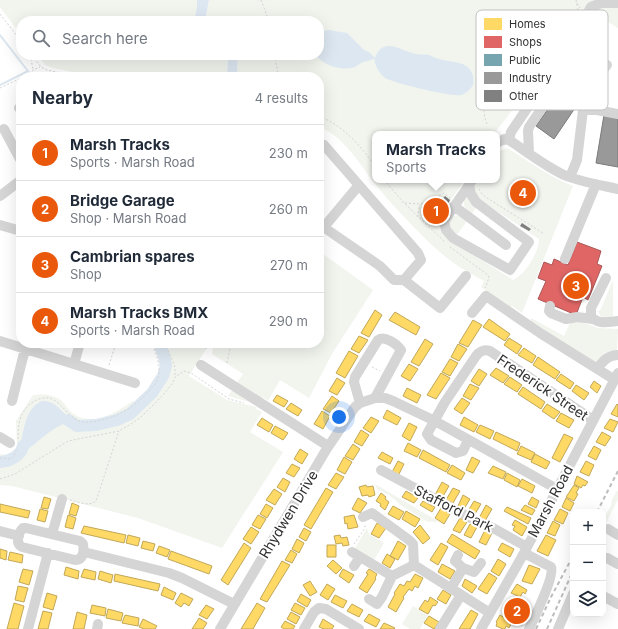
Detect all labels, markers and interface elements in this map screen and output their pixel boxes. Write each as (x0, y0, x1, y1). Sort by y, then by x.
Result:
legend (476, 10, 608, 110)
search box (16, 16, 324, 60)
text: Homes (509, 17, 546, 31)
icon: search (30, 27, 52, 49)
text: Search here (62, 29, 148, 48)
text: Shops (509, 35, 542, 49)
text: Public (509, 53, 541, 67)
text: Industry (509, 71, 552, 85)
text: Nearby (32, 88, 93, 108)
text: Other (509, 89, 538, 103)
text: 4 results (255, 90, 308, 106)
popup (372, 131, 500, 183)
text: Marsh Tracks (70, 135, 170, 154)
text: Marsh Tracks (386, 140, 486, 159)
text: 1 (42, 145, 48, 161)
text: 230 m (269, 145, 308, 161)
text: Sports · Marsh Road (70, 154, 195, 170)
text: Sports (386, 159, 426, 175)
pin: 4 (510, 178, 536, 208)
text: Bridge Garage (70, 191, 175, 210)
pin: 1 (423, 196, 449, 226)
text: 2 (41, 201, 49, 217)
text: 260 m (269, 201, 308, 217)
text: Shop · Marsh Road (70, 210, 186, 226)
text: Cambrian spares (70, 247, 195, 266)
text: 3 (41, 257, 49, 273)
text: 270 m (270, 257, 308, 273)
text: Shop (70, 266, 102, 282)
pin: 3 (563, 271, 589, 301)
text: Marsh Tracks BMX (70, 303, 208, 322)
text: 4 (41, 313, 49, 329)
text: 290 m (269, 313, 308, 329)
text: Sports · Marsh Road (70, 322, 195, 338)
street label: Frederick Street (494, 350, 592, 424)
your location (329, 407, 349, 427)
street label: Marsh Road (524, 462, 576, 540)
street label: Rhydwen Drive (255, 467, 321, 561)
street label: Stafford Park (411, 481, 497, 535)
map controls (570, 509, 606, 617)
button: + (570, 509, 606, 545)
button: − (570, 545, 606, 581)
button: layers (570, 581, 606, 617)
pin: 2 (504, 596, 530, 626)

